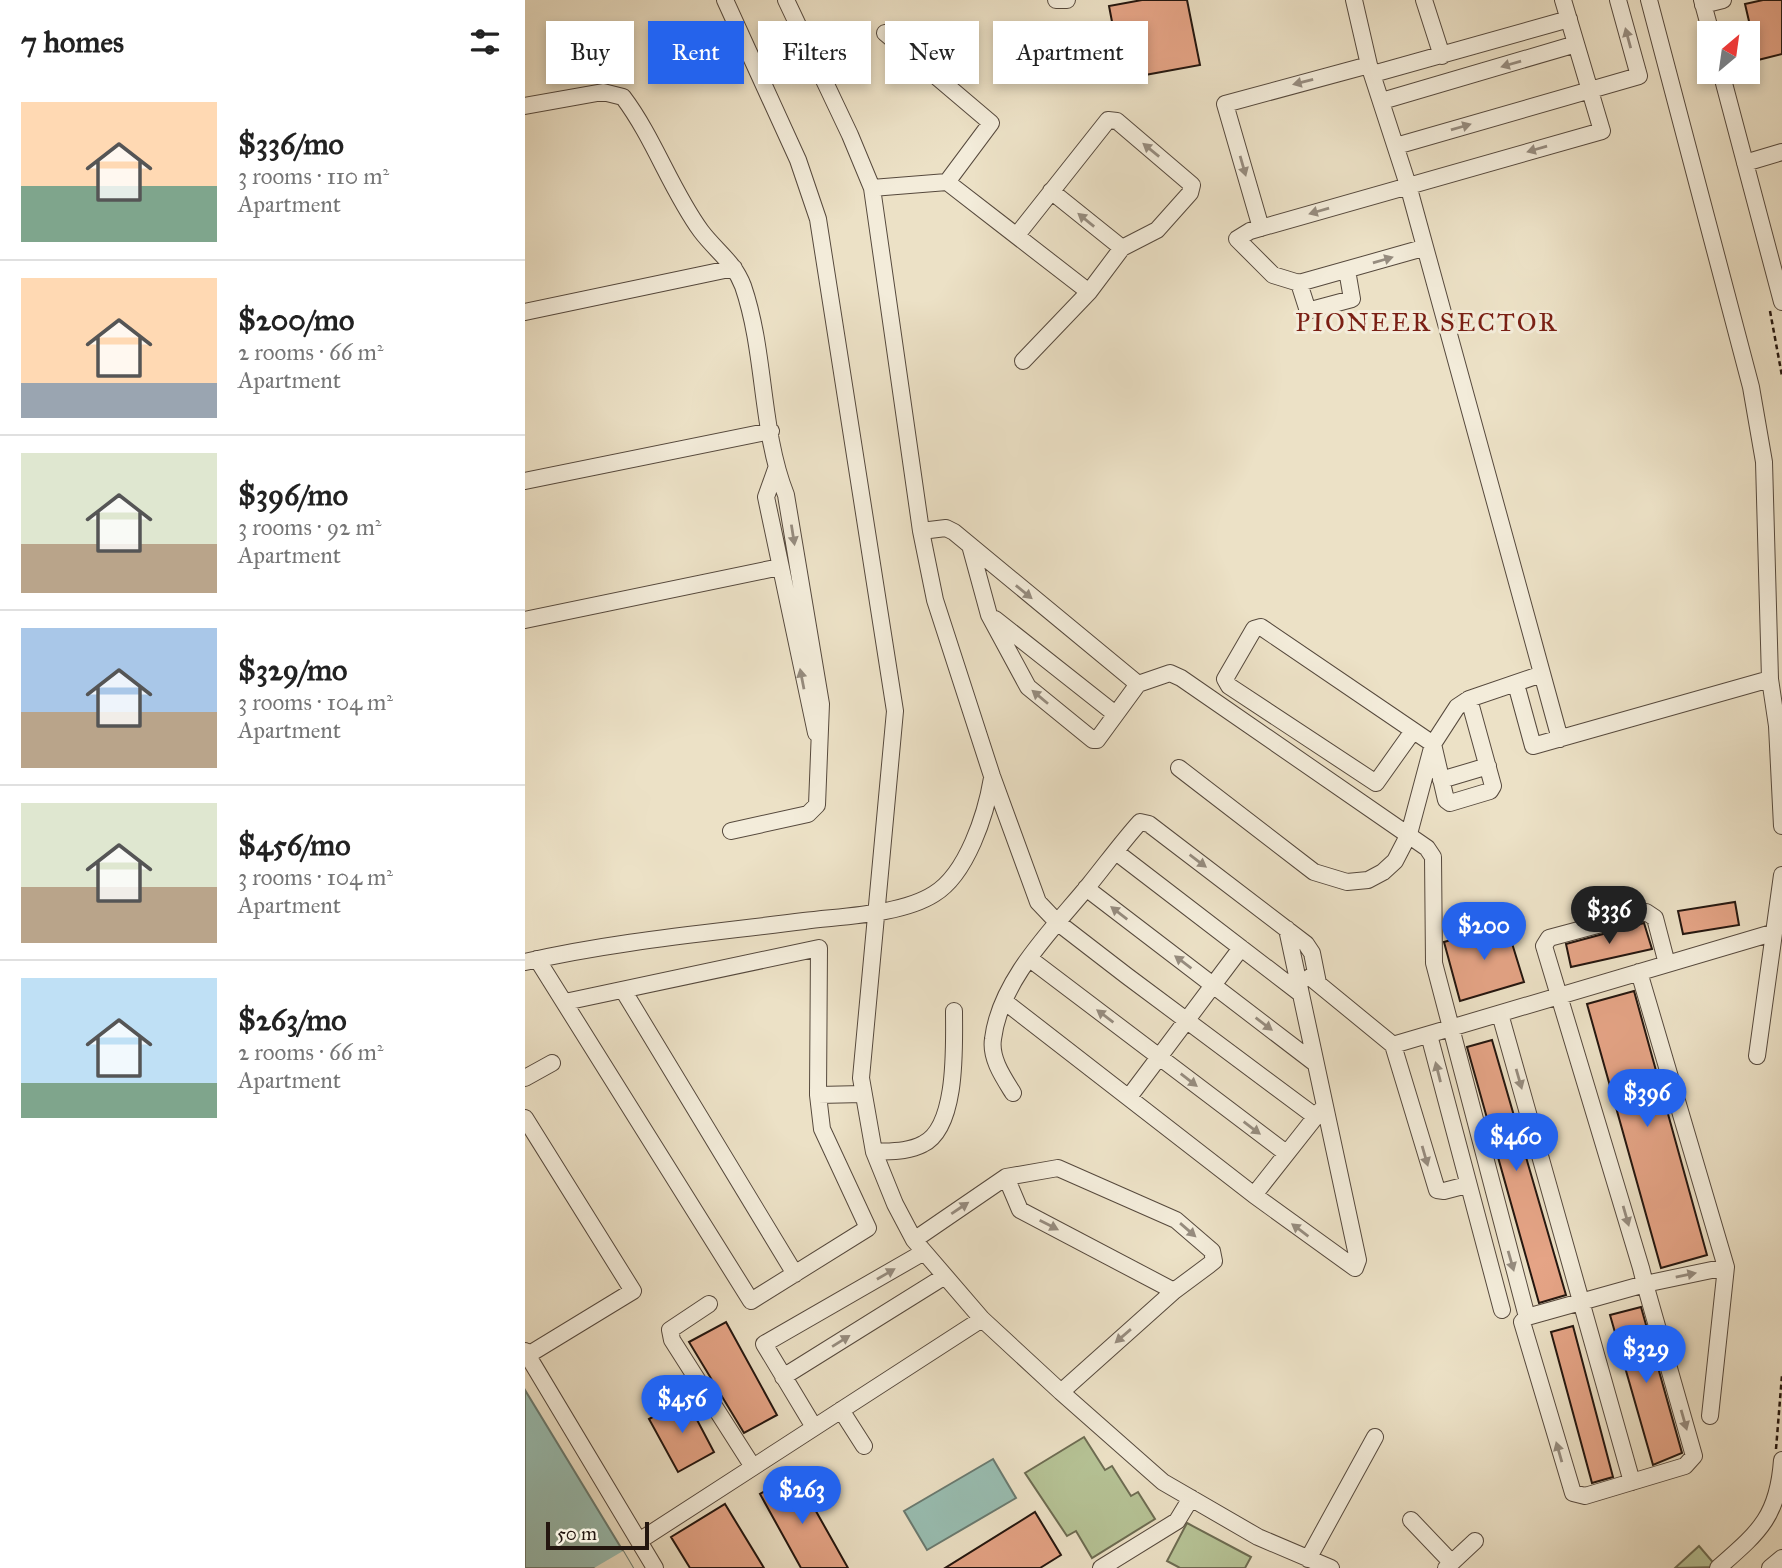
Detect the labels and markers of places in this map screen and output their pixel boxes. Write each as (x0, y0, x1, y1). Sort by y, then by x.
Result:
pin: $336 (1568, 886, 1650, 946)
pin: $200 (1443, 902, 1525, 962)
pin: $396 (1606, 1070, 1688, 1129)
pin: $460 (1475, 1114, 1557, 1173)
pin: $329 (1605, 1326, 1687, 1385)
pin: $456 (641, 1376, 723, 1435)
pin: $263 (761, 1466, 843, 1526)

